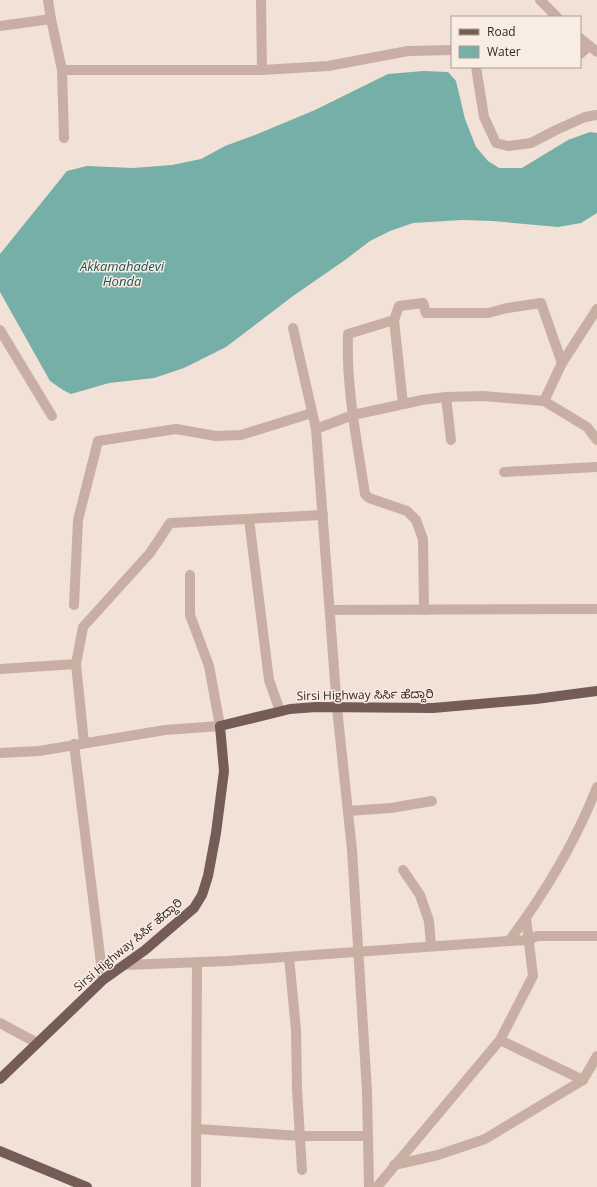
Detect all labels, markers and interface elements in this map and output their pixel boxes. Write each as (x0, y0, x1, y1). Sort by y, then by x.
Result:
legend (451, 16, 581, 68)
text: Road (487, 23, 516, 40)
text: Water (487, 43, 521, 60)
water label: Akkamahadevi Honda (79, 257, 165, 290)
street label: Sirsi Highway ಸಿರ್ಸಿ ಹೆದ್ದಾರಿ (296, 685, 434, 705)
street label: Sirsi Highway ಸಿರ್ಸಿ ಹೆದ್ದಾರಿ (70, 894, 186, 996)

